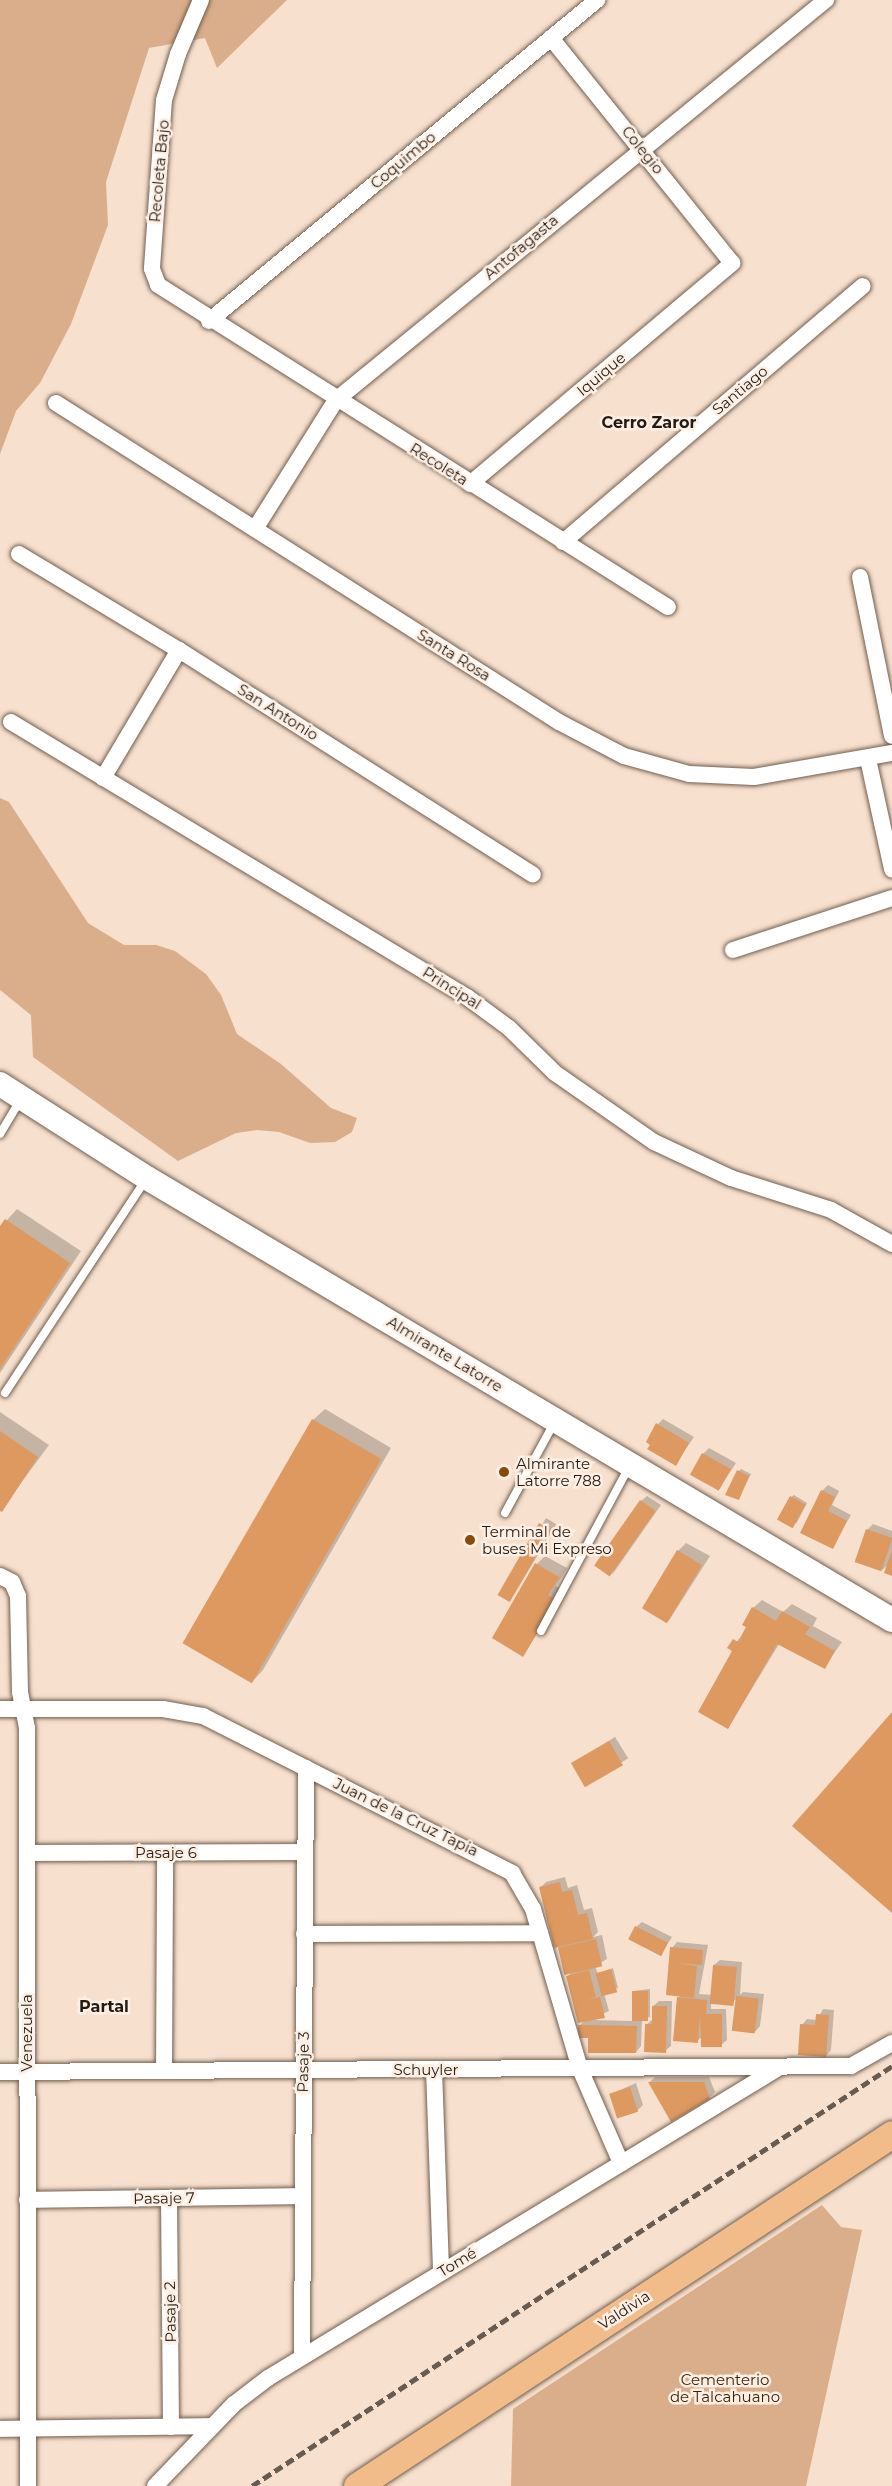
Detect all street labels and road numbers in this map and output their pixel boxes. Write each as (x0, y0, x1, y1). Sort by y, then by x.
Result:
street label: Recoleta Bajo (146, 119, 172, 223)
street label: Colegio (618, 122, 668, 178)
street label: Coquimbo (367, 128, 439, 192)
street label: Antofagasta (480, 211, 562, 283)
street label: Iquique (573, 348, 629, 400)
street label: Santiago (709, 362, 771, 418)
street label: Recoleta (407, 439, 471, 489)
street label: Santa Rosa (414, 625, 494, 685)
street label: San Antonio (234, 680, 322, 744)
street label: Principal (419, 963, 485, 1013)
street label: Almirante Latorre (384, 1312, 506, 1396)
street label: Juan de la Cruz Tapia (331, 1774, 481, 1860)
street label: Pasaje 6 (135, 1844, 197, 1862)
street label: Venezuela (18, 1994, 36, 2072)
street label: Pasaje 3 (293, 2031, 313, 2093)
street label: Schuyler (394, 2061, 458, 2079)
street label: Pasaje 7 (133, 2188, 195, 2208)
street label: Tomé (434, 2243, 480, 2281)
street label: Pasaje 2 (160, 2281, 180, 2343)
street label: Valdivia (595, 2287, 653, 2333)

